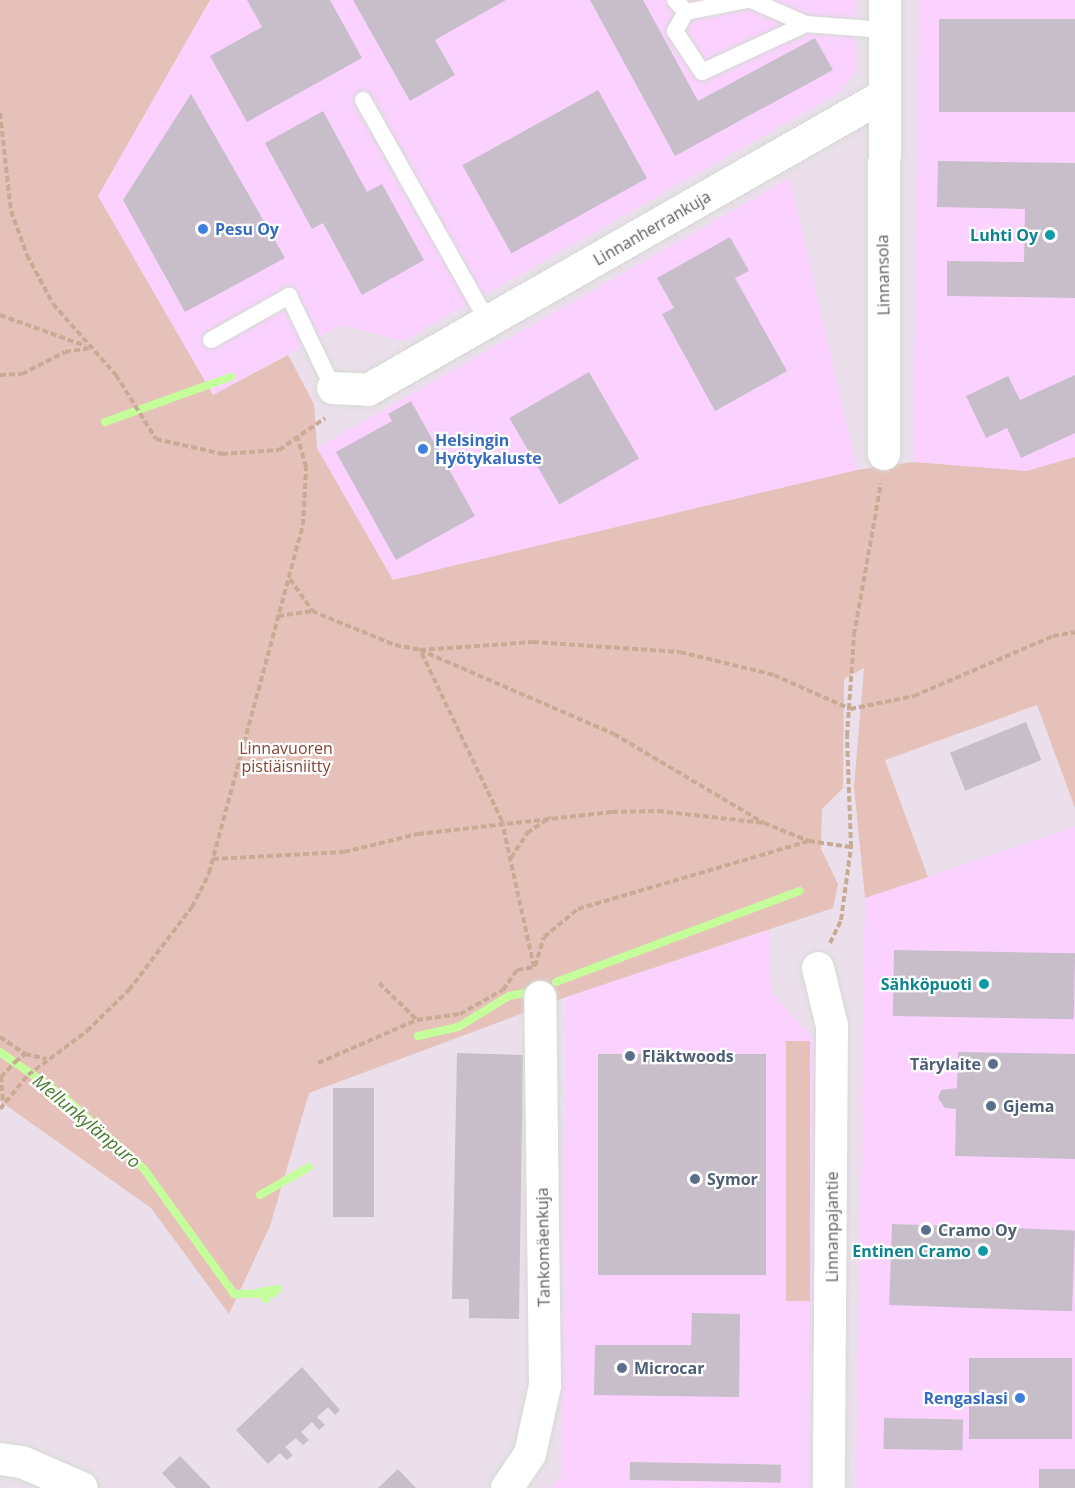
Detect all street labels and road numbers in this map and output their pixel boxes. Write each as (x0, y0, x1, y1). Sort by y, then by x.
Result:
street label: Linnanherrankuja (590, 187, 714, 269)
street label: Linnansola (873, 234, 893, 316)
street label: Linnanpajantie (822, 1172, 842, 1282)
street label: Tankomäenkuja (532, 1187, 554, 1307)

